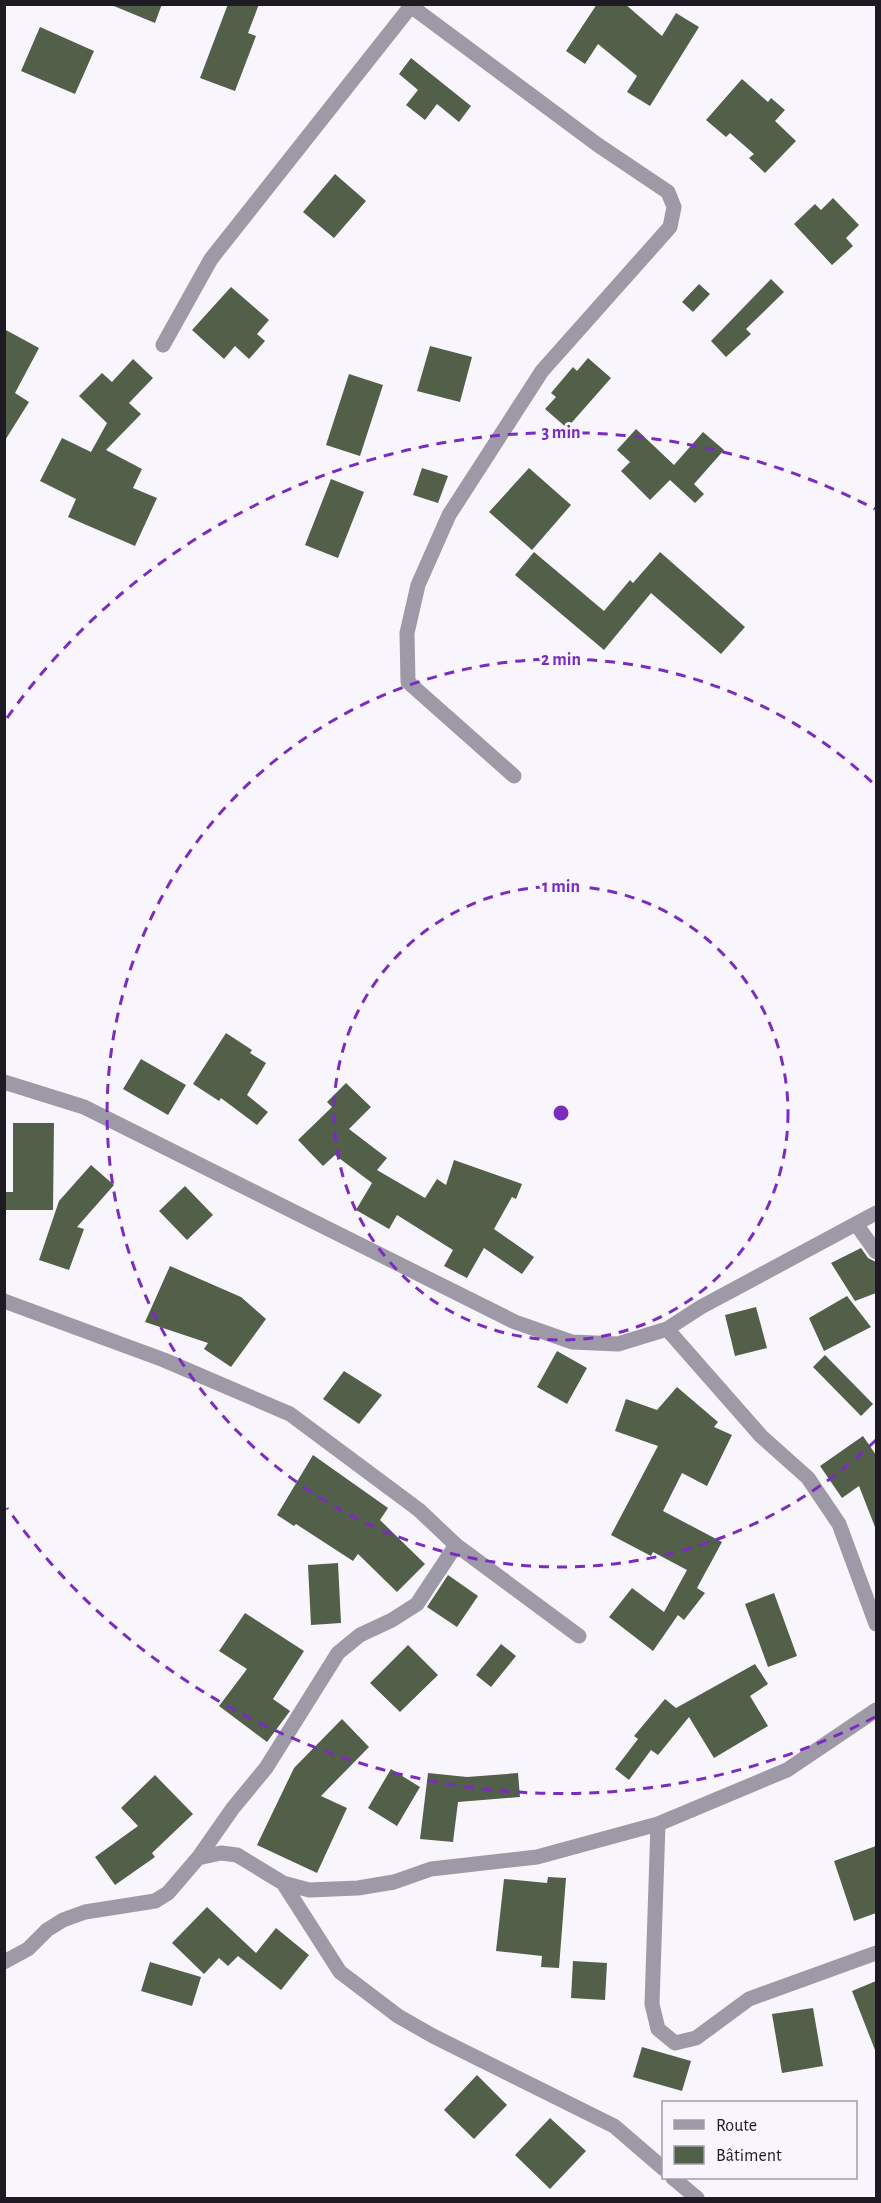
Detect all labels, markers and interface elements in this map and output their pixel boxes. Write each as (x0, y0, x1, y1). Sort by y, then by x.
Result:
text: 3 min (541, 424, 581, 442)
text: 2 min (541, 651, 581, 669)
text: 1 min (542, 878, 580, 896)
centre of rings (551, 1103, 571, 1123)
legend (662, 2101, 857, 2179)
text: Route (716, 2117, 757, 2135)
text: Bâtiment (716, 2147, 782, 2165)

